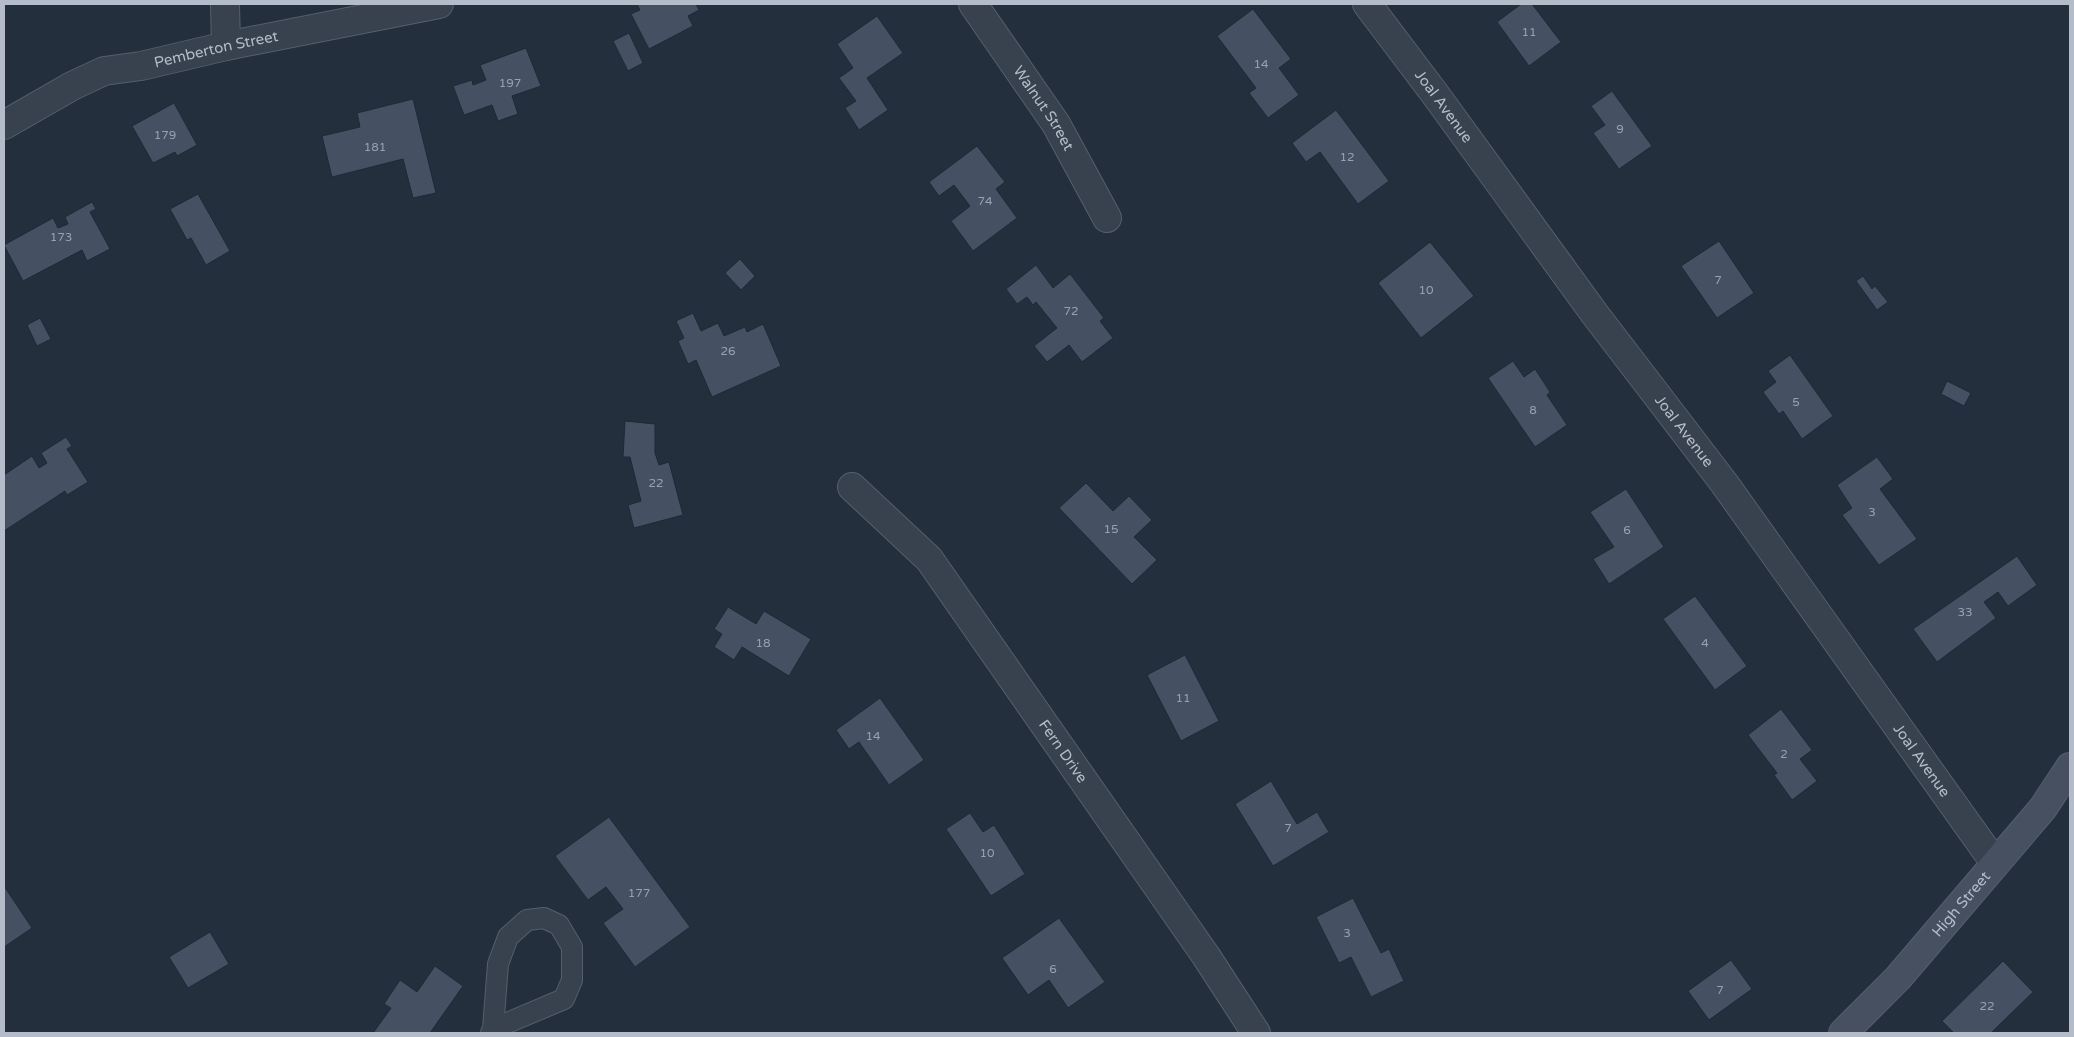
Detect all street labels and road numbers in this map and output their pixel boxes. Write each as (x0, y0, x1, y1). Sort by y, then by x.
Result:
street label: Pemberton Street (152, 27, 280, 72)
street label: Walnut Street (1010, 62, 1078, 154)
street label: Joal Avenue (1411, 66, 1476, 146)
street label: Joal Avenue (1651, 391, 1718, 471)
street label: Fern Drive (1035, 716, 1091, 786)
street label: Joal Avenue (1889, 720, 1954, 800)
street label: High Street (1928, 867, 1994, 940)

